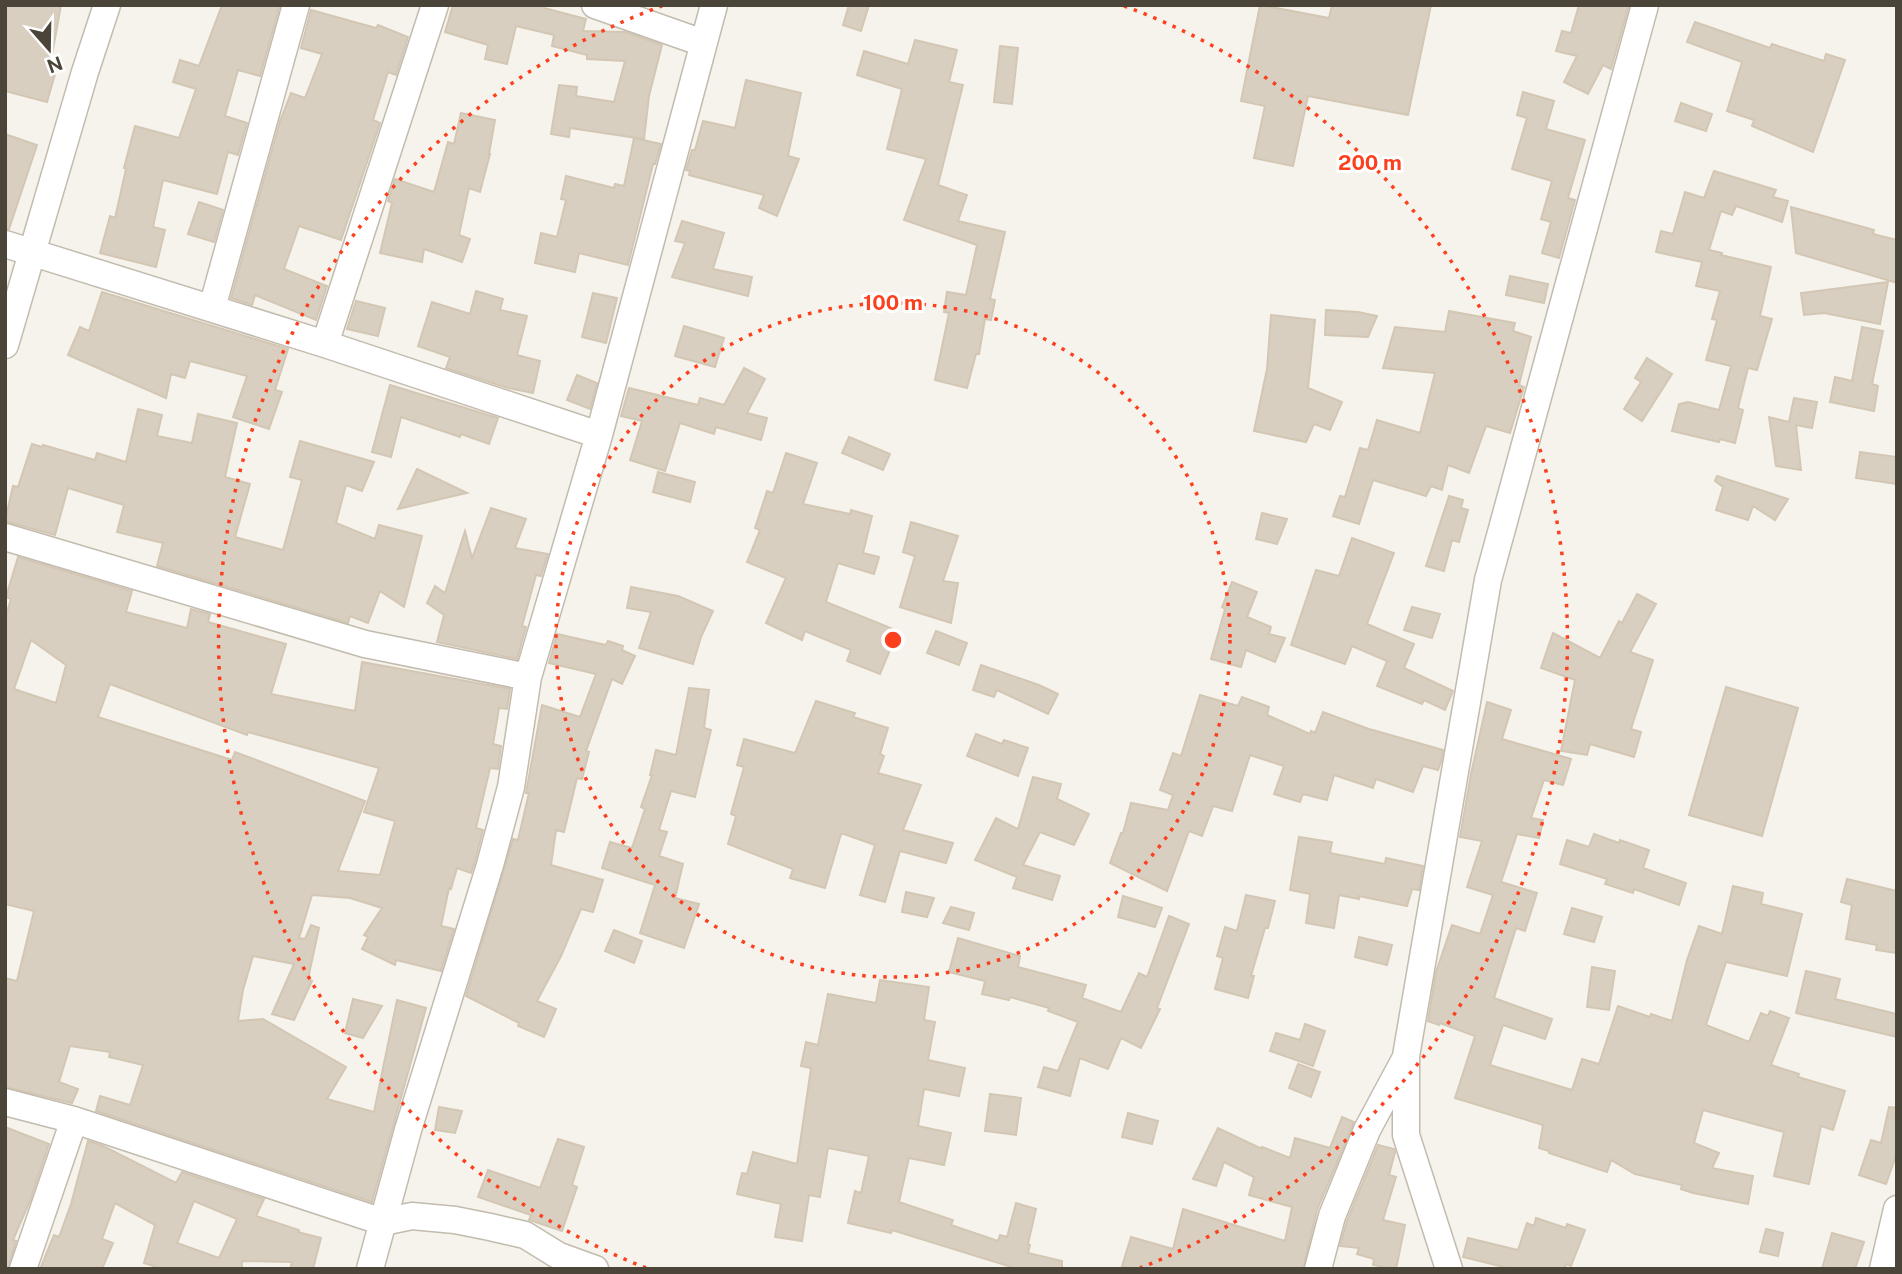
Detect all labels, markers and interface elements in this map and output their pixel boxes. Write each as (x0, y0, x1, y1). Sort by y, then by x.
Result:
north arrow (14, 14, 84, 84)
text: N (44, 52, 66, 78)
text: 200 m (1338, 150, 1402, 175)
text: 100 m (863, 290, 923, 315)
centre of rings (881, 628, 905, 652)

